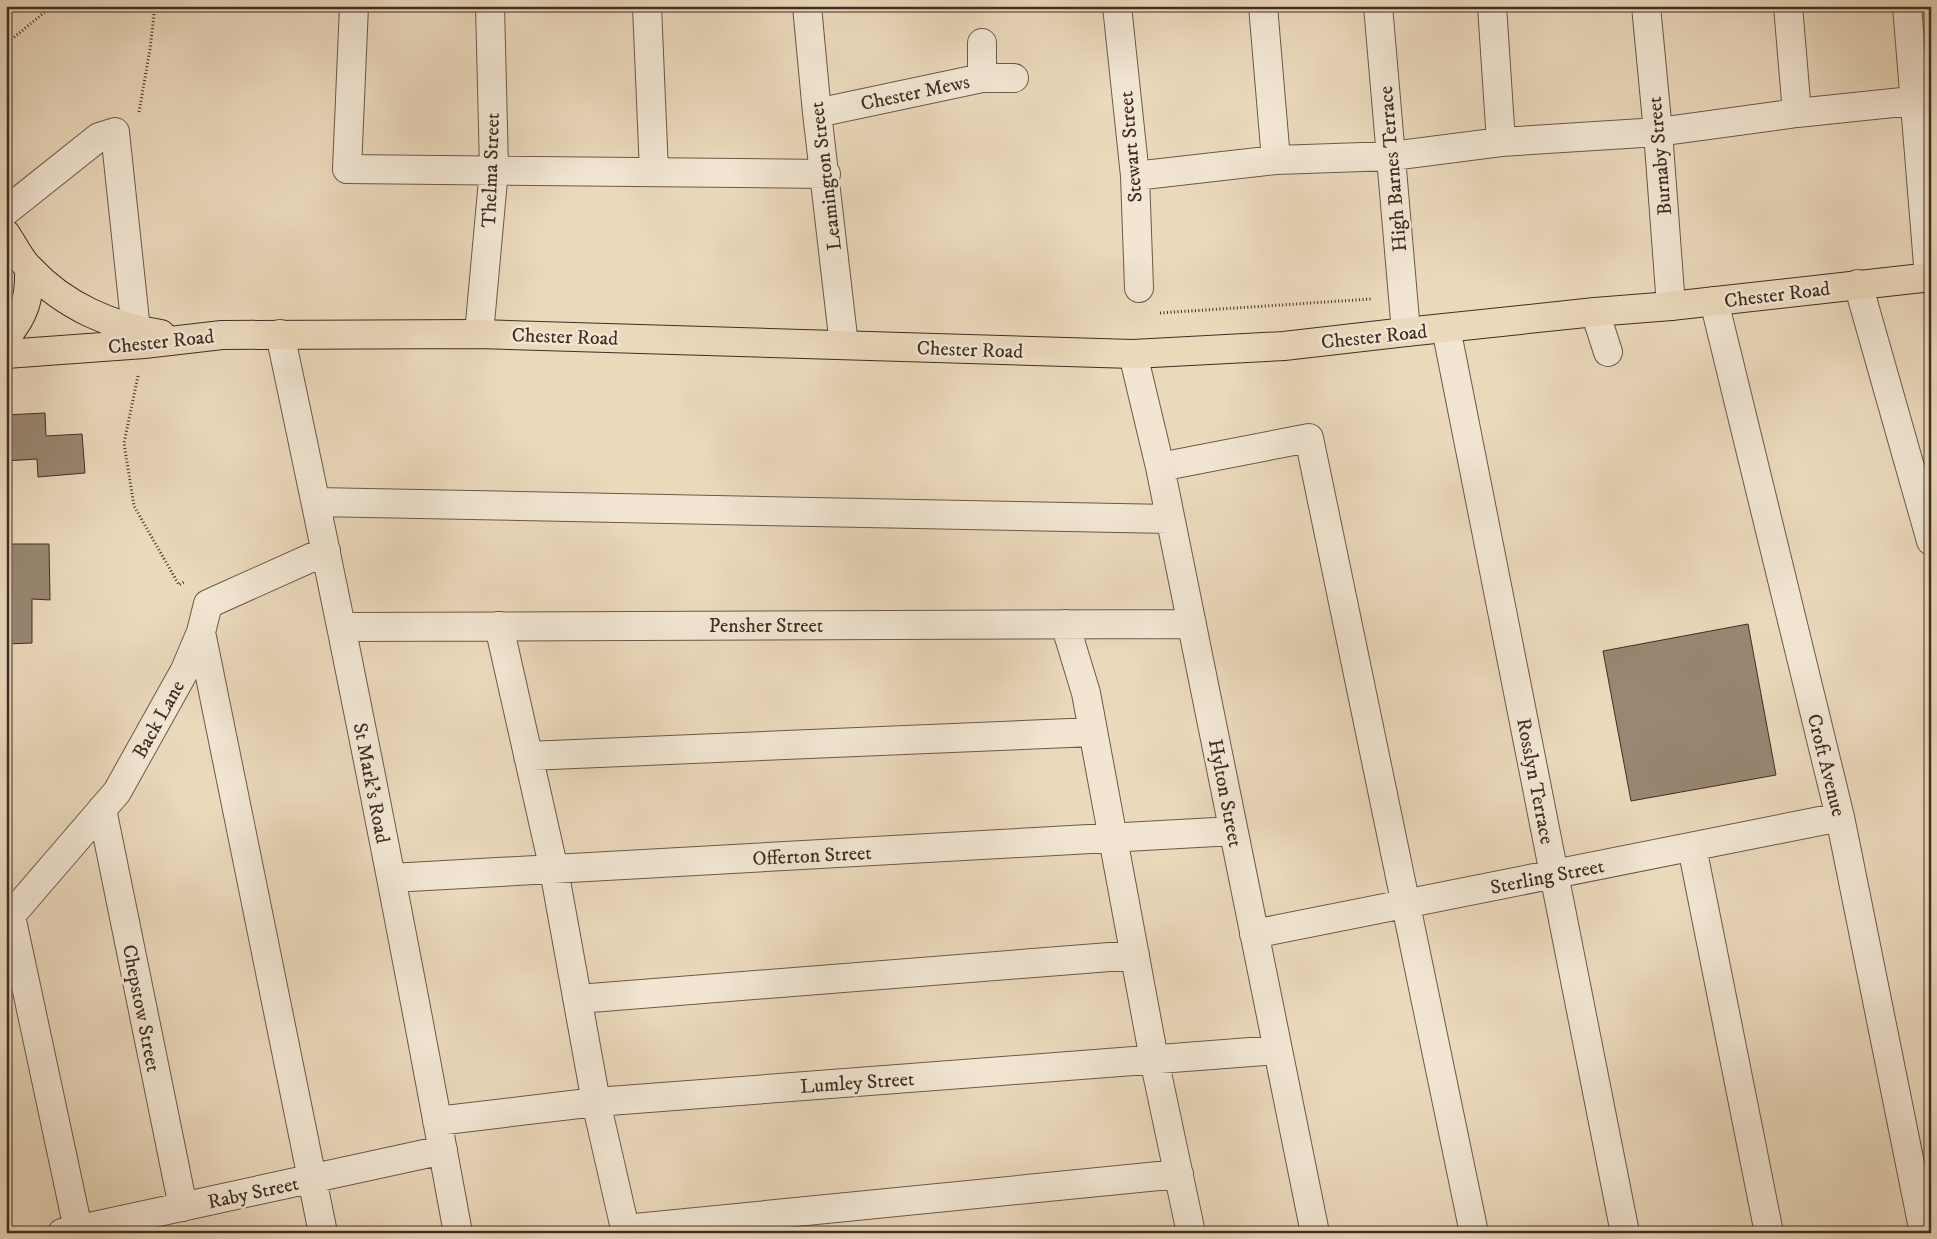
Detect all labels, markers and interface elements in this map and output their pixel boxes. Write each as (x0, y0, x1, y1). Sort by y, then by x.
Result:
street label: Chester Mews (859, 70, 972, 117)
street label: High Barnes Terrace (1374, 85, 1413, 253)
street label: Stewart Street (1114, 90, 1149, 204)
street label: Burnaby Street (1643, 95, 1678, 216)
street label: Leamington Street (805, 100, 848, 252)
street label: Thelma Street (477, 112, 506, 228)
street label: Chester Road (1723, 277, 1832, 314)
street label: Chester Road (1320, 319, 1428, 355)
street label: Chester Road (511, 323, 619, 352)
street label: Chester Road (107, 324, 215, 360)
street label: Chester Road (916, 336, 1024, 365)
street label: Pensher Street (709, 614, 823, 639)
street label: Back Lane (128, 676, 191, 763)
street label: Croft Avenue (1801, 711, 1850, 819)
street label: Rosslyn Terrace (1510, 716, 1559, 846)
street label: St Mark's Road (347, 721, 394, 846)
street label: Hylton Street (1202, 737, 1247, 849)
street label: Offerton Street (752, 841, 872, 872)
street label: Sterling Street (1488, 854, 1606, 901)
street label: Chepstow Street (116, 942, 165, 1074)
street label: Lumley Street (799, 1067, 915, 1100)
street label: Raby Street (206, 1172, 301, 1215)

